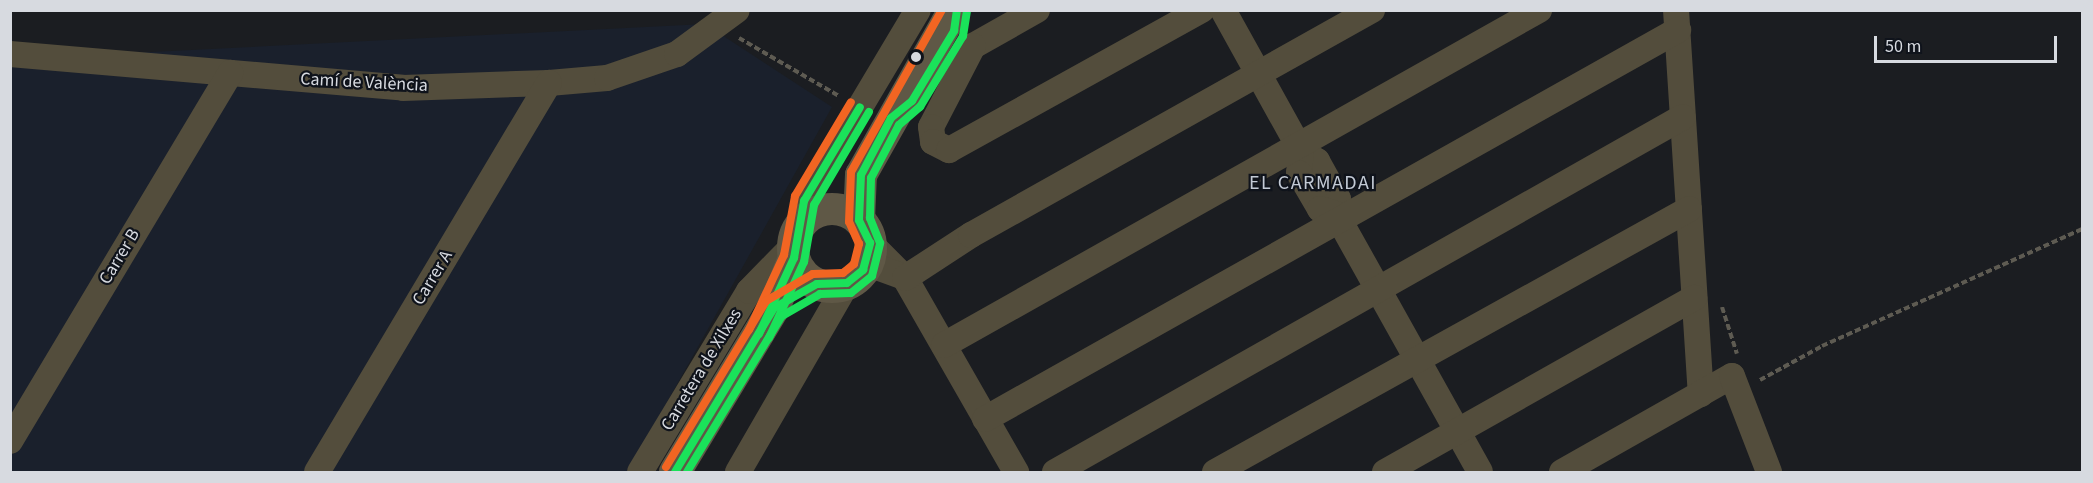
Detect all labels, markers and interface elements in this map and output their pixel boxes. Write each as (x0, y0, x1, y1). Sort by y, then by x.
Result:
scale bar (1877, 24, 2060, 62)
text: 50 m (1885, 34, 1921, 59)
unlabelled marker (910, 51, 922, 63)
street label: Camí de València (300, 69, 428, 97)
district label: EL CARMADAI (1249, 171, 1377, 195)
street label: Carrer B (95, 225, 145, 289)
street label: Carrer A (408, 247, 458, 309)
street label: Carretera de Xilxes (657, 305, 747, 435)

